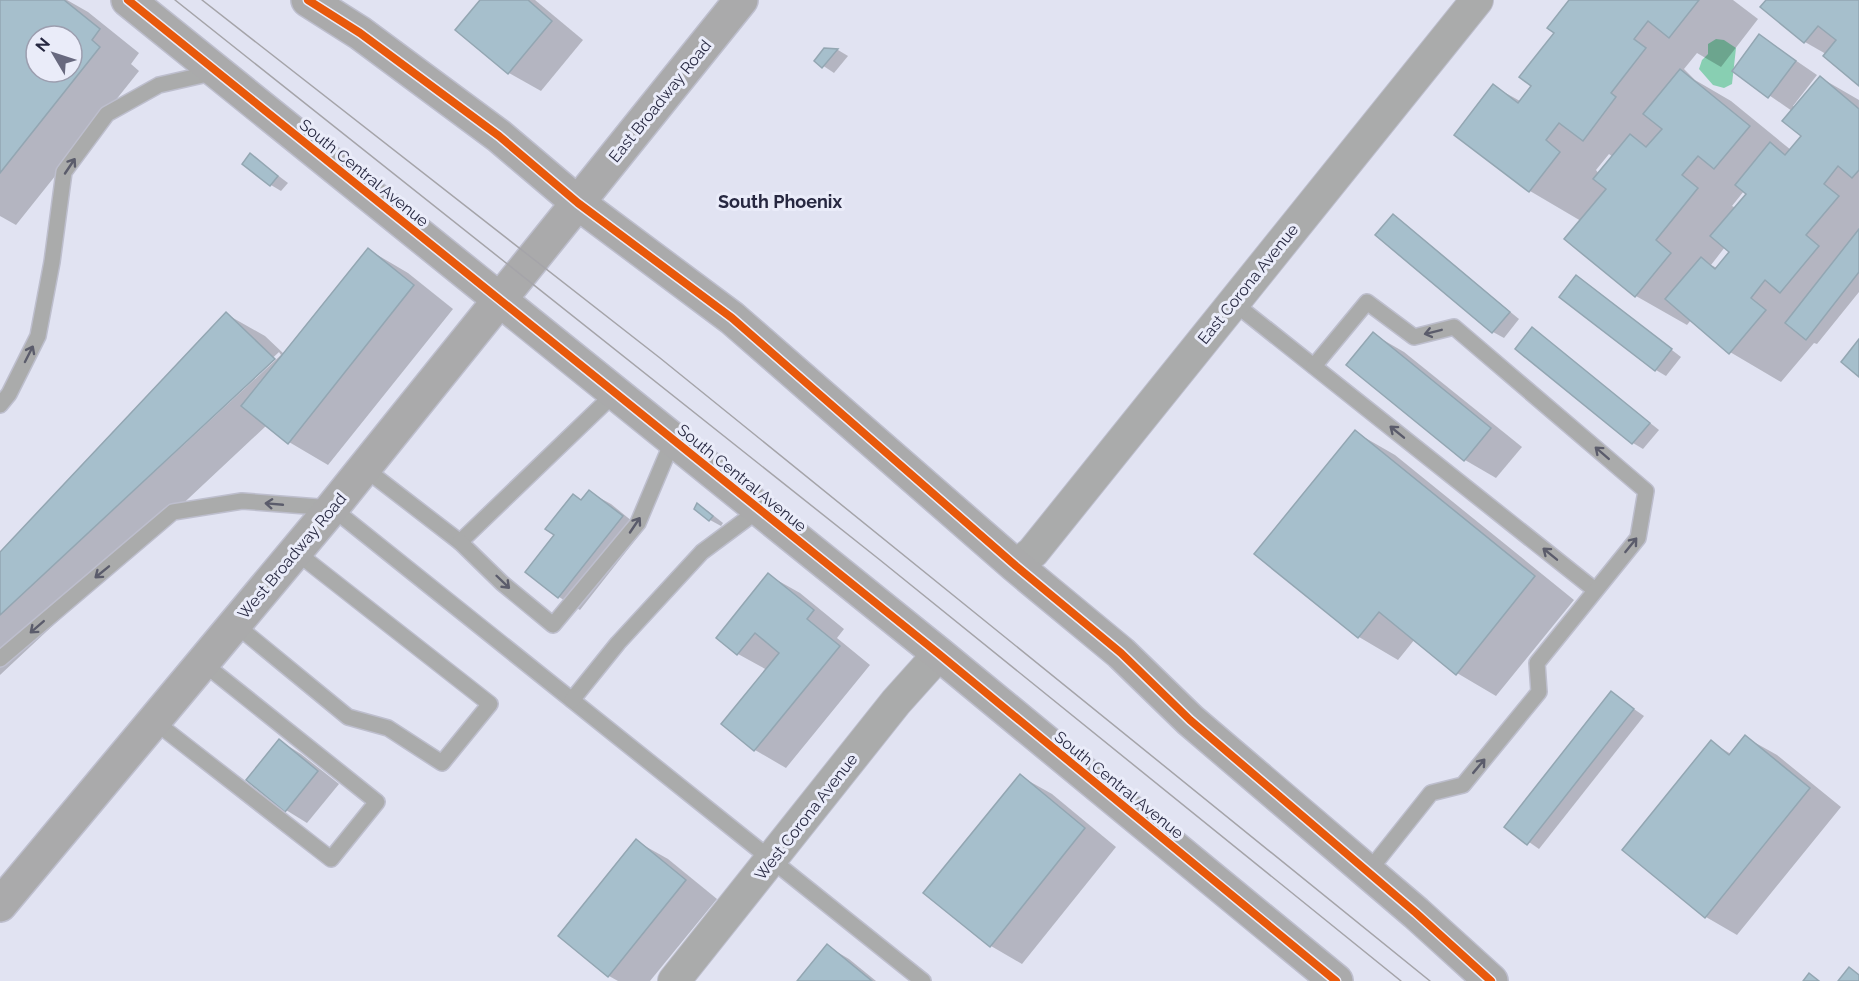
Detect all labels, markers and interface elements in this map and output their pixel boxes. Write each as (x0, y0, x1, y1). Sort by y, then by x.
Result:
north arrow (24, 24, 84, 84)
text: N (32, 34, 54, 56)
street label: East Broadway Road (605, 36, 715, 166)
street label: South Central Avenue (296, 115, 432, 231)
one-way arrow (64, 158, 76, 174)
district label: South Phoenix (718, 191, 842, 212)
street label: East Corona Avenue (1194, 220, 1302, 348)
one-way arrow (1424, 327, 1443, 338)
one-way arrow (23, 346, 35, 364)
street label: South Central Avenue (674, 420, 810, 536)
one-way arrow (1389, 426, 1405, 439)
one-way arrow (1595, 446, 1610, 460)
street label: West Broadway Road (234, 489, 350, 623)
one-way arrow (264, 498, 284, 509)
one-way arrow (628, 517, 641, 534)
one-way arrow (1625, 538, 1638, 554)
one-way arrow (1542, 547, 1558, 560)
one-way arrow (94, 566, 110, 579)
one-way arrow (495, 575, 510, 590)
one-way arrow (30, 620, 45, 634)
street label: South Central Avenue (1051, 727, 1187, 843)
street label: West Corona Avenue (751, 750, 861, 884)
one-way arrow (1472, 758, 1485, 774)

